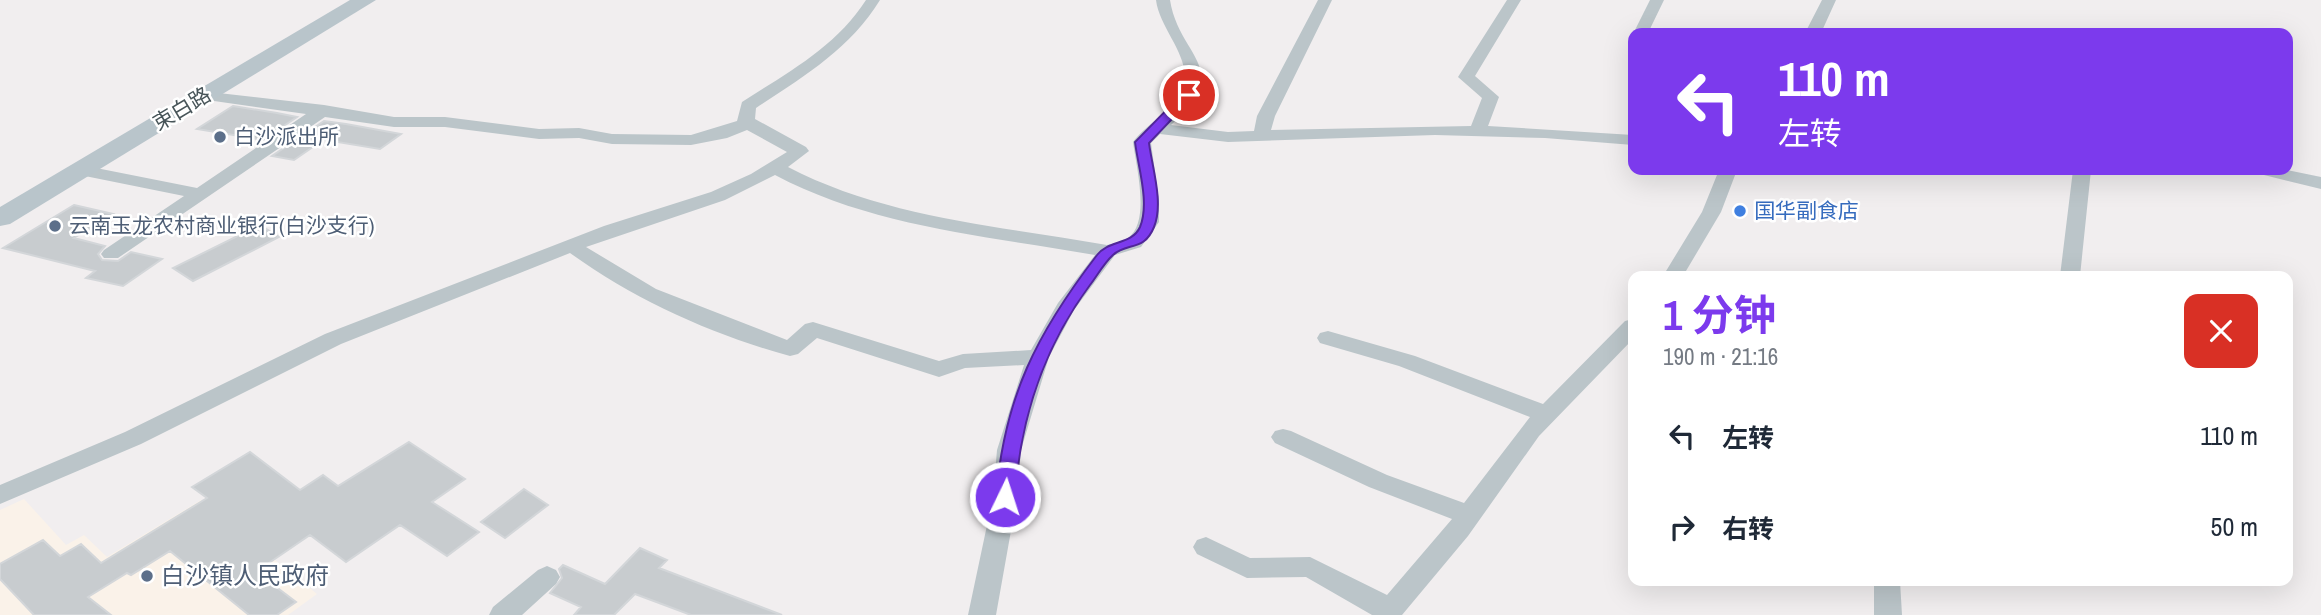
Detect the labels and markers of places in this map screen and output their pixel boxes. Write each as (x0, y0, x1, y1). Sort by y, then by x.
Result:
pin (1159, 65, 1219, 125)
place label: 白沙派出所 (234, 122, 339, 151)
marker: 白沙派出所 (212, 129, 228, 145)
place label: 国华副食店 (1754, 196, 1859, 225)
marker: 国华副食店 (1732, 203, 1748, 219)
place label: 云南玉龙农村商业银行(白沙支行) (69, 211, 374, 240)
marker: 云南玉龙农村商业银行(白沙支行) (47, 218, 63, 234)
place label: 白沙镇人民政府 (161, 559, 329, 591)
marker: 白沙镇人民政府 (139, 568, 155, 584)

